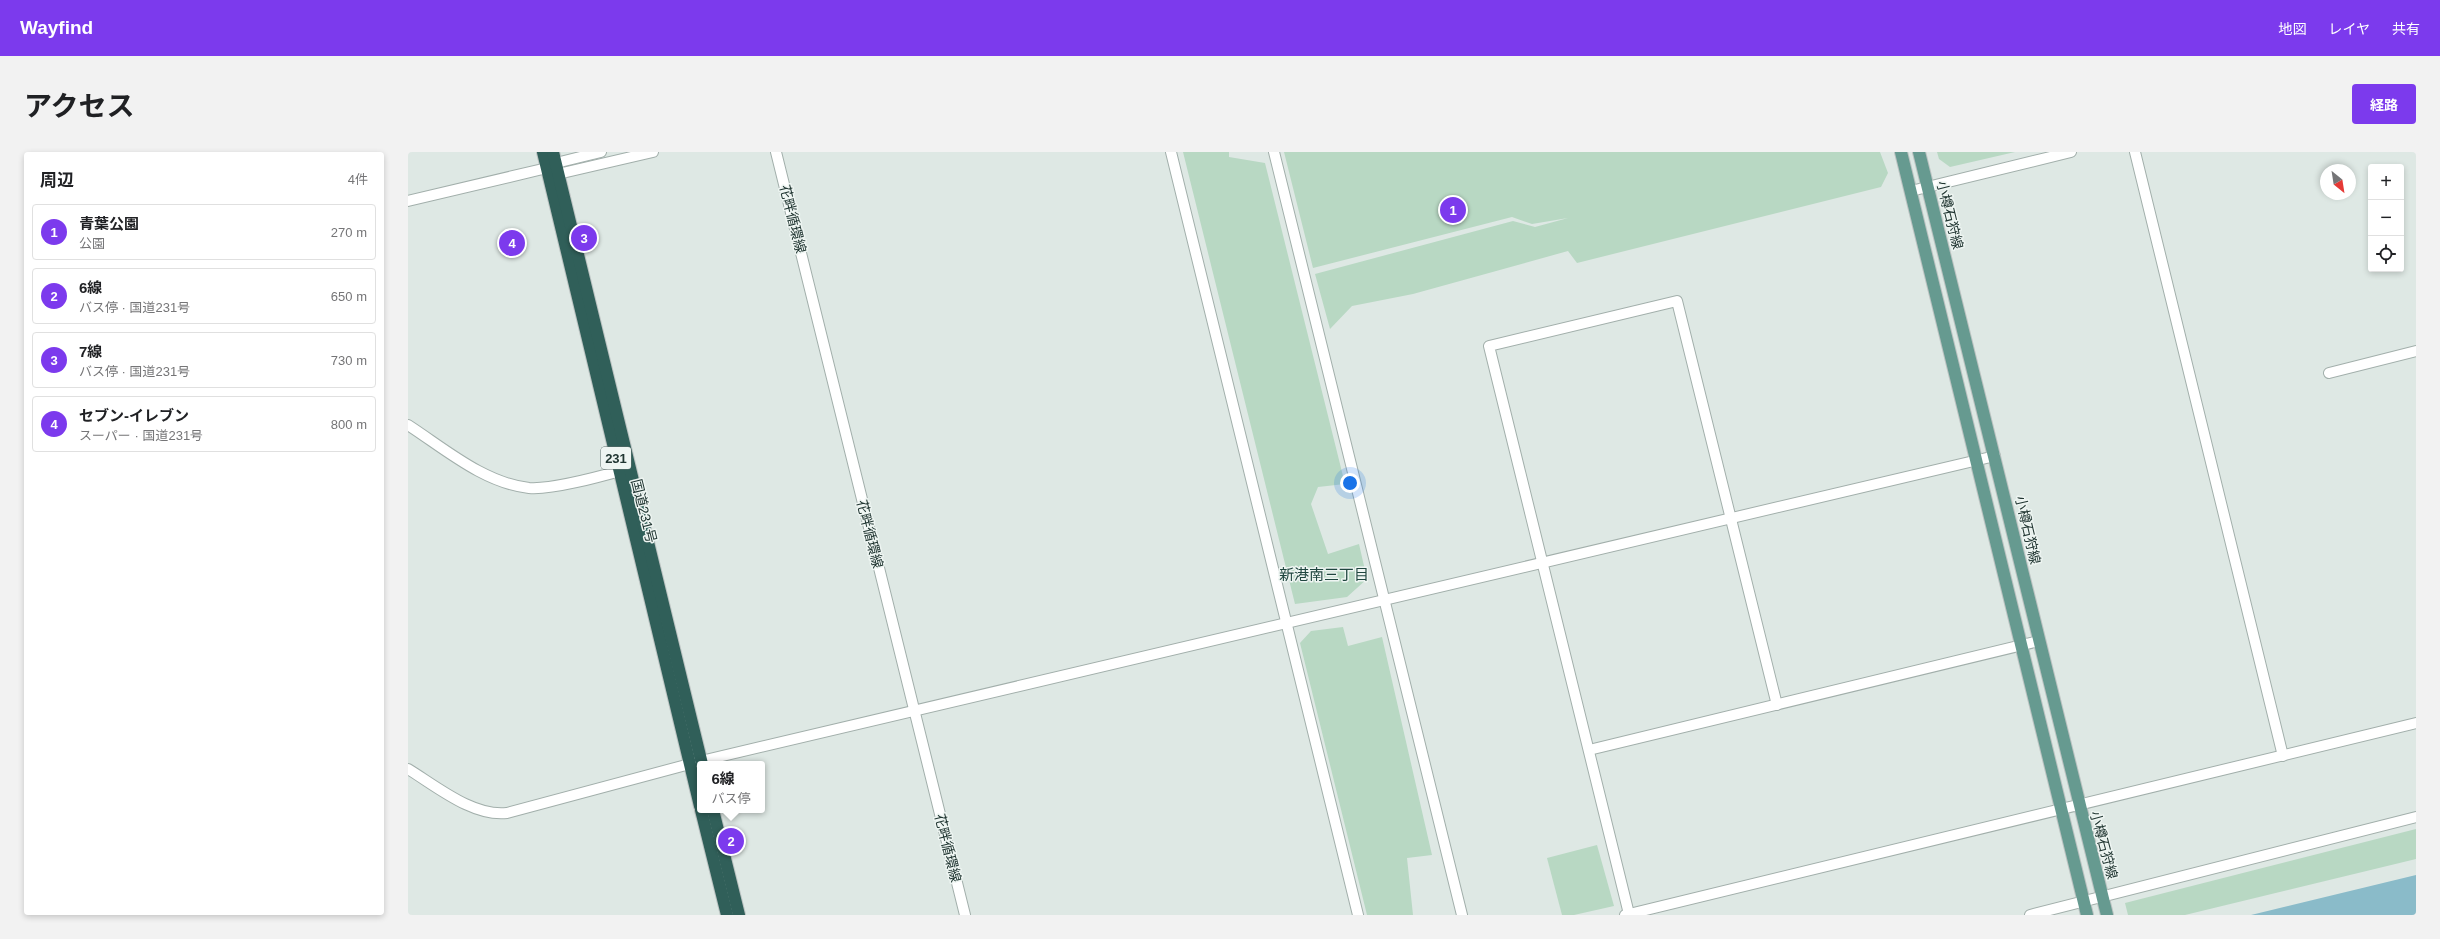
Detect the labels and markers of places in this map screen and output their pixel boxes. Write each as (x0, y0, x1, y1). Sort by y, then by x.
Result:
pin: 1 (1440, 195, 1466, 225)
pin: 3 (571, 223, 597, 253)
pin: 4 (499, 228, 525, 258)
pin: 2 (718, 826, 744, 856)

